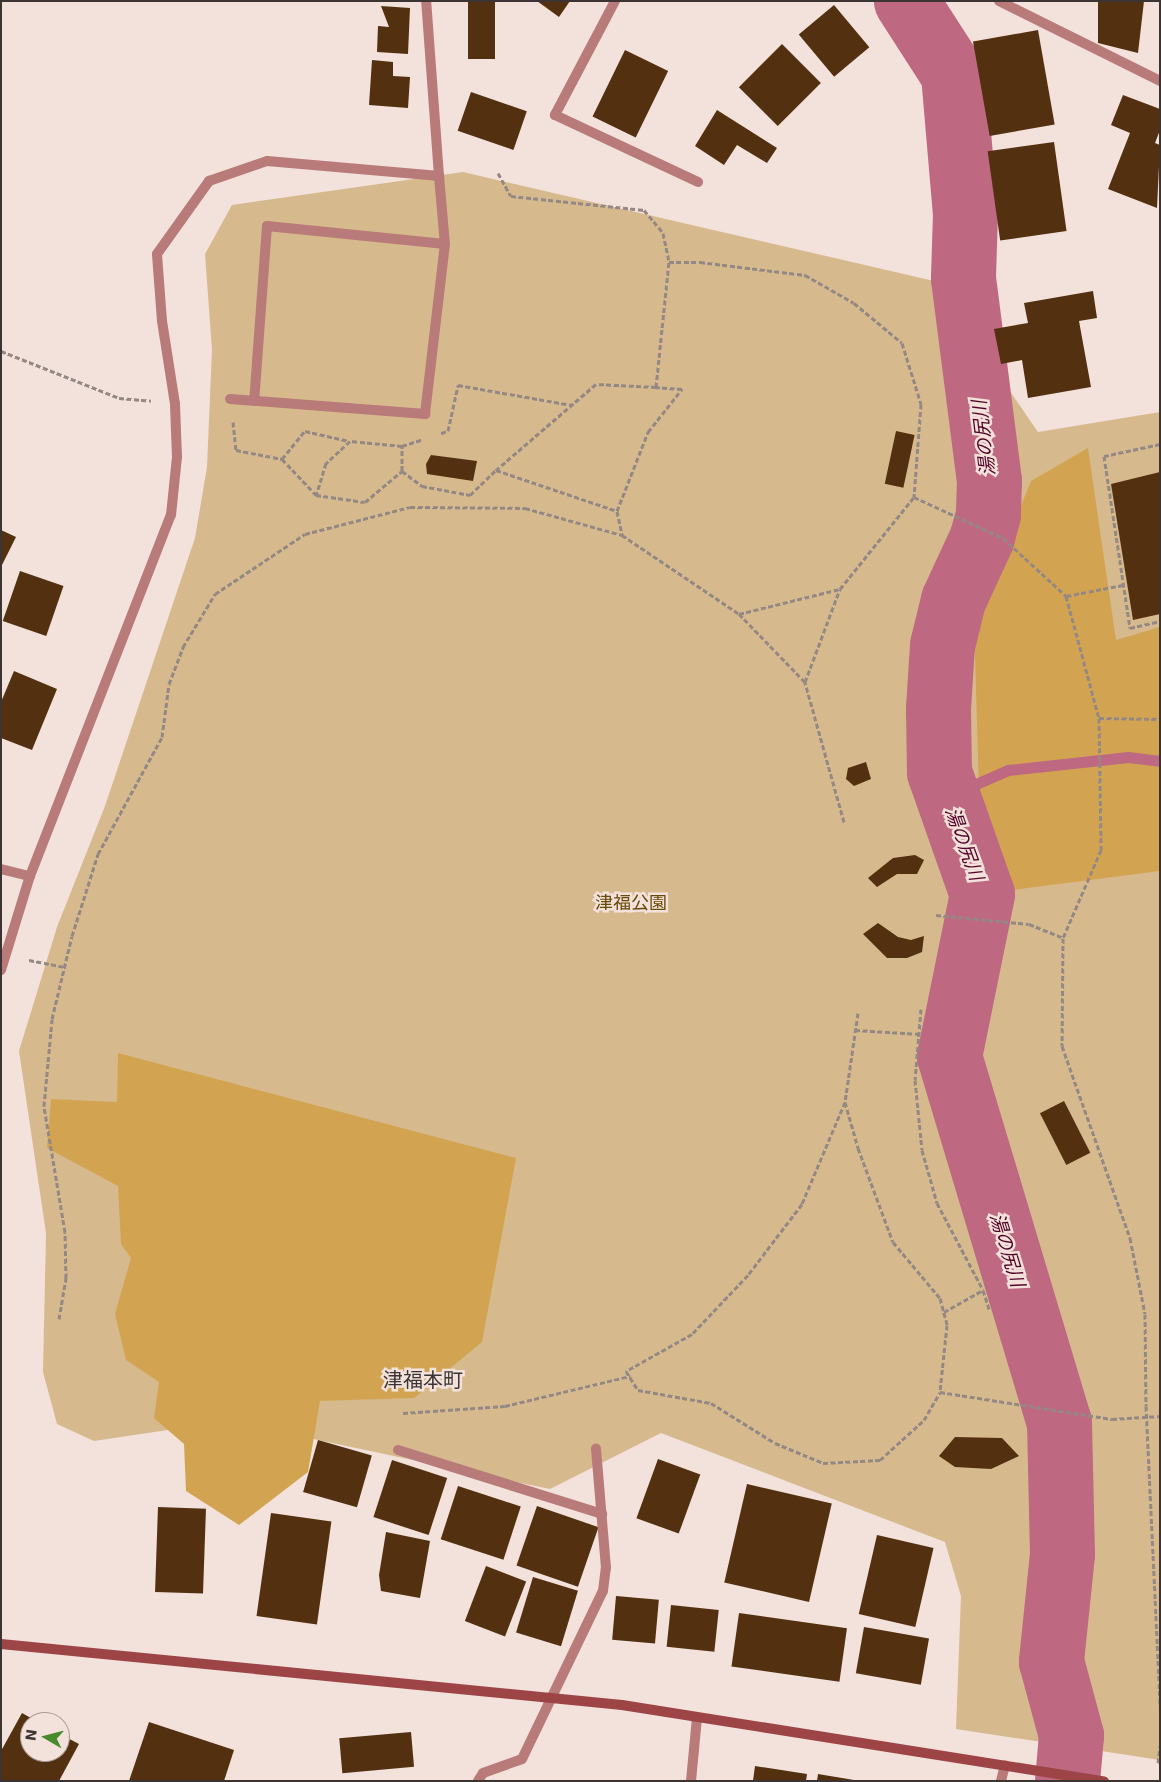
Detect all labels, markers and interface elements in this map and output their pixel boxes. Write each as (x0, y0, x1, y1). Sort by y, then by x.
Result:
water label: 湯の尻川 (968, 399, 1000, 477)
water label: 湯の尻川 (940, 804, 988, 884)
park label: 津福公園 (595, 892, 667, 914)
water label: 湯の尻川 (985, 1210, 1029, 1290)
district label: 津福本町 (383, 1368, 463, 1392)
north arrow (20, 1712, 70, 1762)
text: N (22, 1728, 40, 1742)

